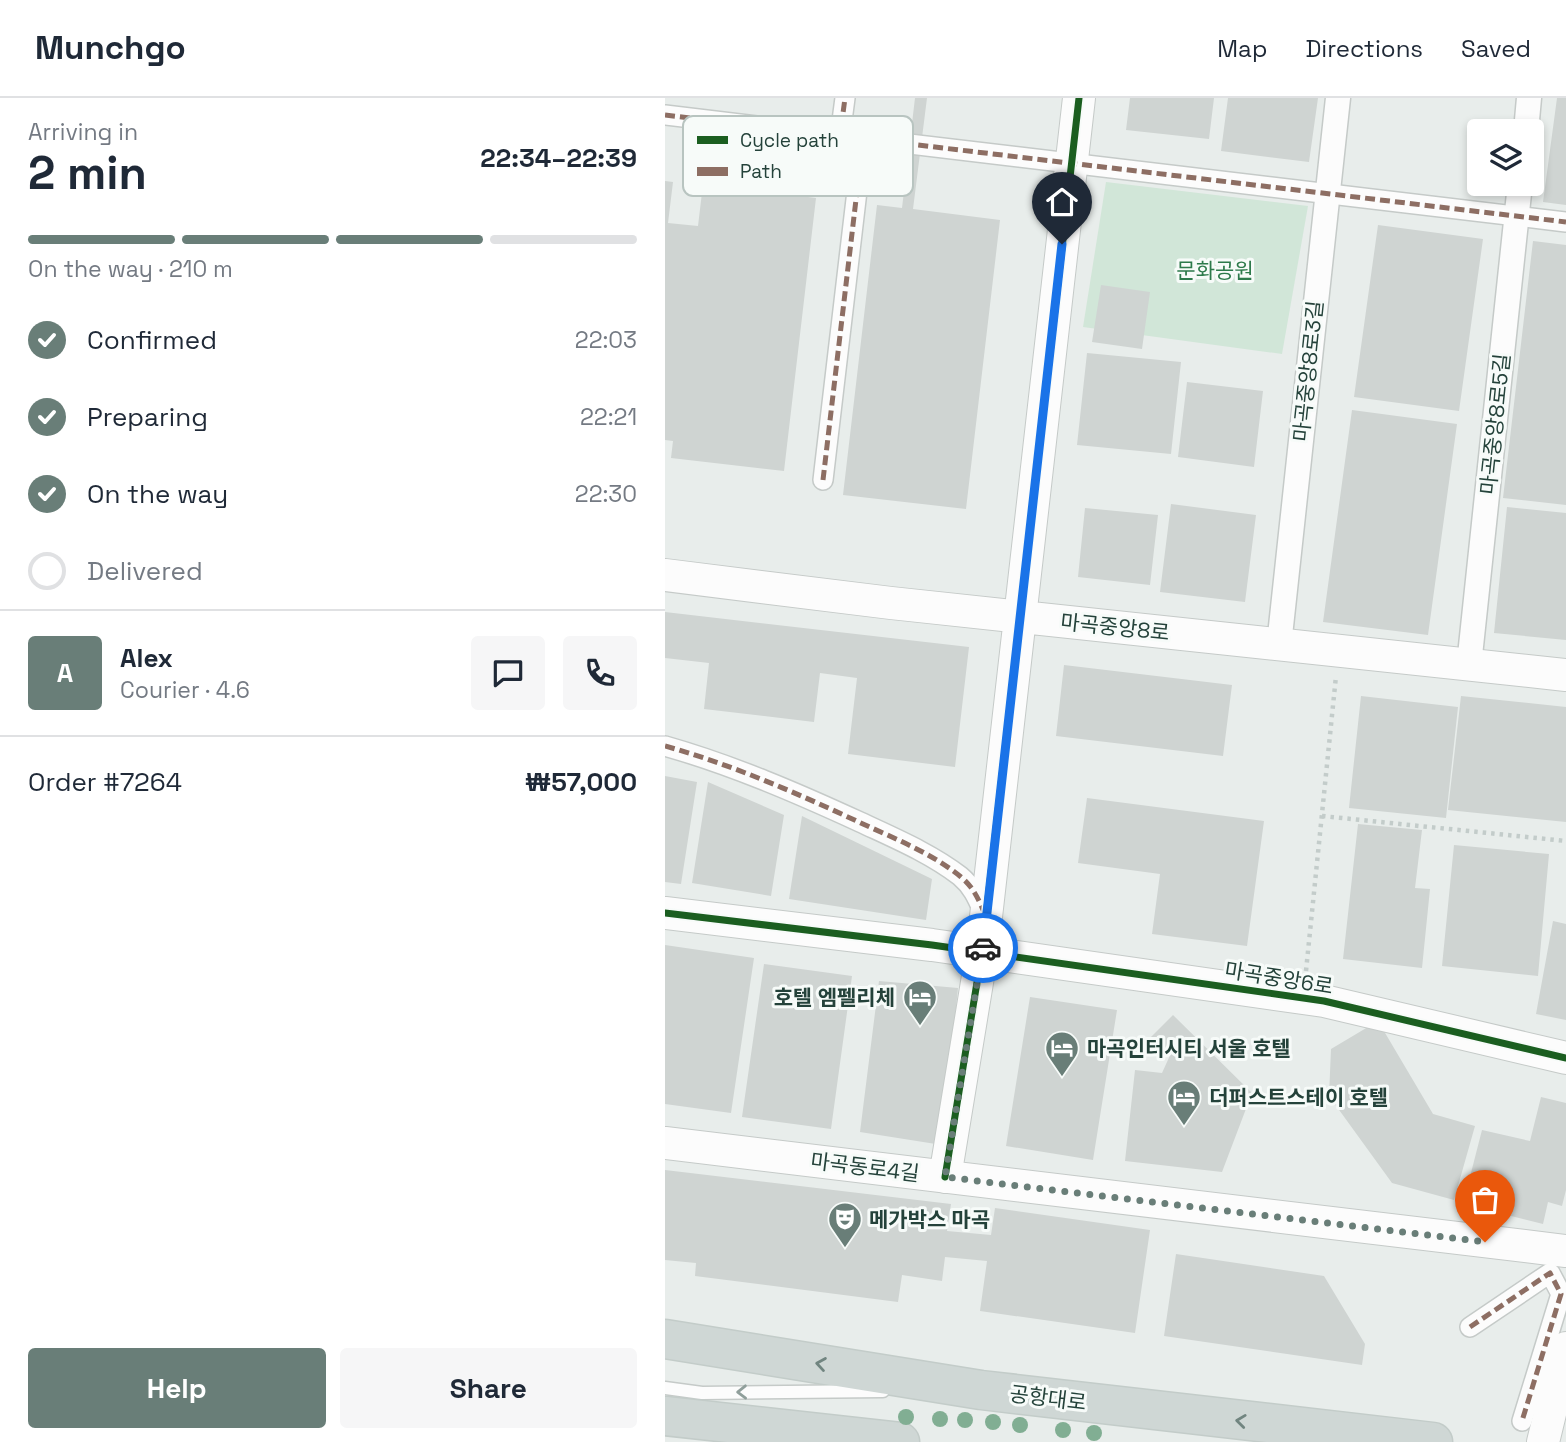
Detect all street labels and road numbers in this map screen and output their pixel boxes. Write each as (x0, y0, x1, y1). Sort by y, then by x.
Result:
street label: 마곡중앙8로3길 (1287, 299, 1329, 443)
street label: 마곡중앙8로5길 (1474, 352, 1516, 496)
street label: 마곡중앙8로 (1059, 608, 1171, 646)
street label: 마곡중앙6로 (1223, 956, 1335, 1000)
street label: 마곡동로4길 (809, 1147, 921, 1187)
street label: 공항대로 (1008, 1380, 1088, 1416)

